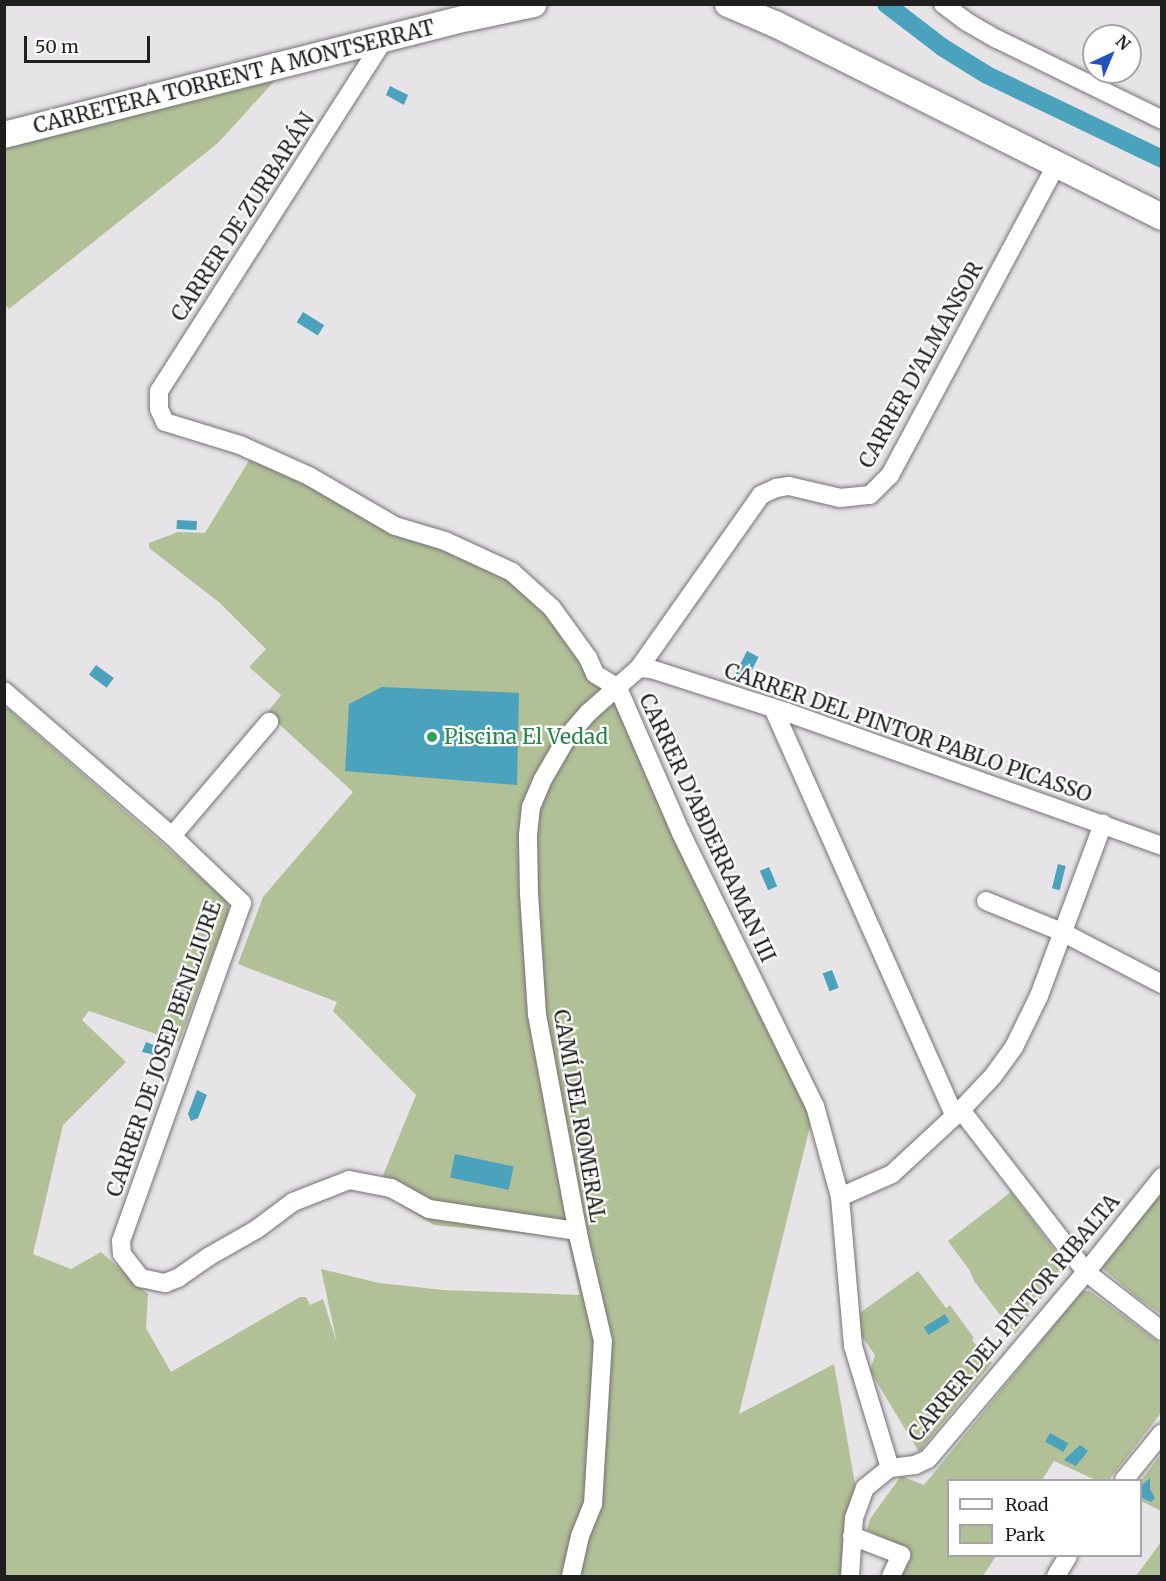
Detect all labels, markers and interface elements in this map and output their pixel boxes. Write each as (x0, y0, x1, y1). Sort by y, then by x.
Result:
street label: CARRETERA TORRENT A MONTSERRAT (31, 15, 437, 139)
scale bar (27, 24, 153, 62)
north arrow (1082, 24, 1142, 84)
text: N (1112, 31, 1135, 54)
text: 50 m (35, 35, 79, 58)
street label: CARRER DE ZURBARÁN (166, 108, 320, 326)
street label: CARRER D'ALMANSOR (854, 257, 988, 473)
street label: CARRER DEL PINTOR PABLO PICASSO (721, 658, 1095, 808)
street label: CARRER D'ABDERRAMAN III (634, 690, 780, 966)
place label: Piscina El Vedad (444, 724, 608, 750)
marker: Piscina El Vedad (425, 730, 439, 744)
street label: CARRER DE JOSEP BENLLIURE (101, 898, 227, 1200)
street label: CAMÍ DEL ROMERAL (548, 1008, 610, 1224)
street label: CARRER DEL PINTOR RIBALTA (903, 1189, 1125, 1447)
legend (947, 1479, 1142, 1557)
text: Road (1005, 1493, 1049, 1516)
text: Park (1005, 1523, 1045, 1546)

